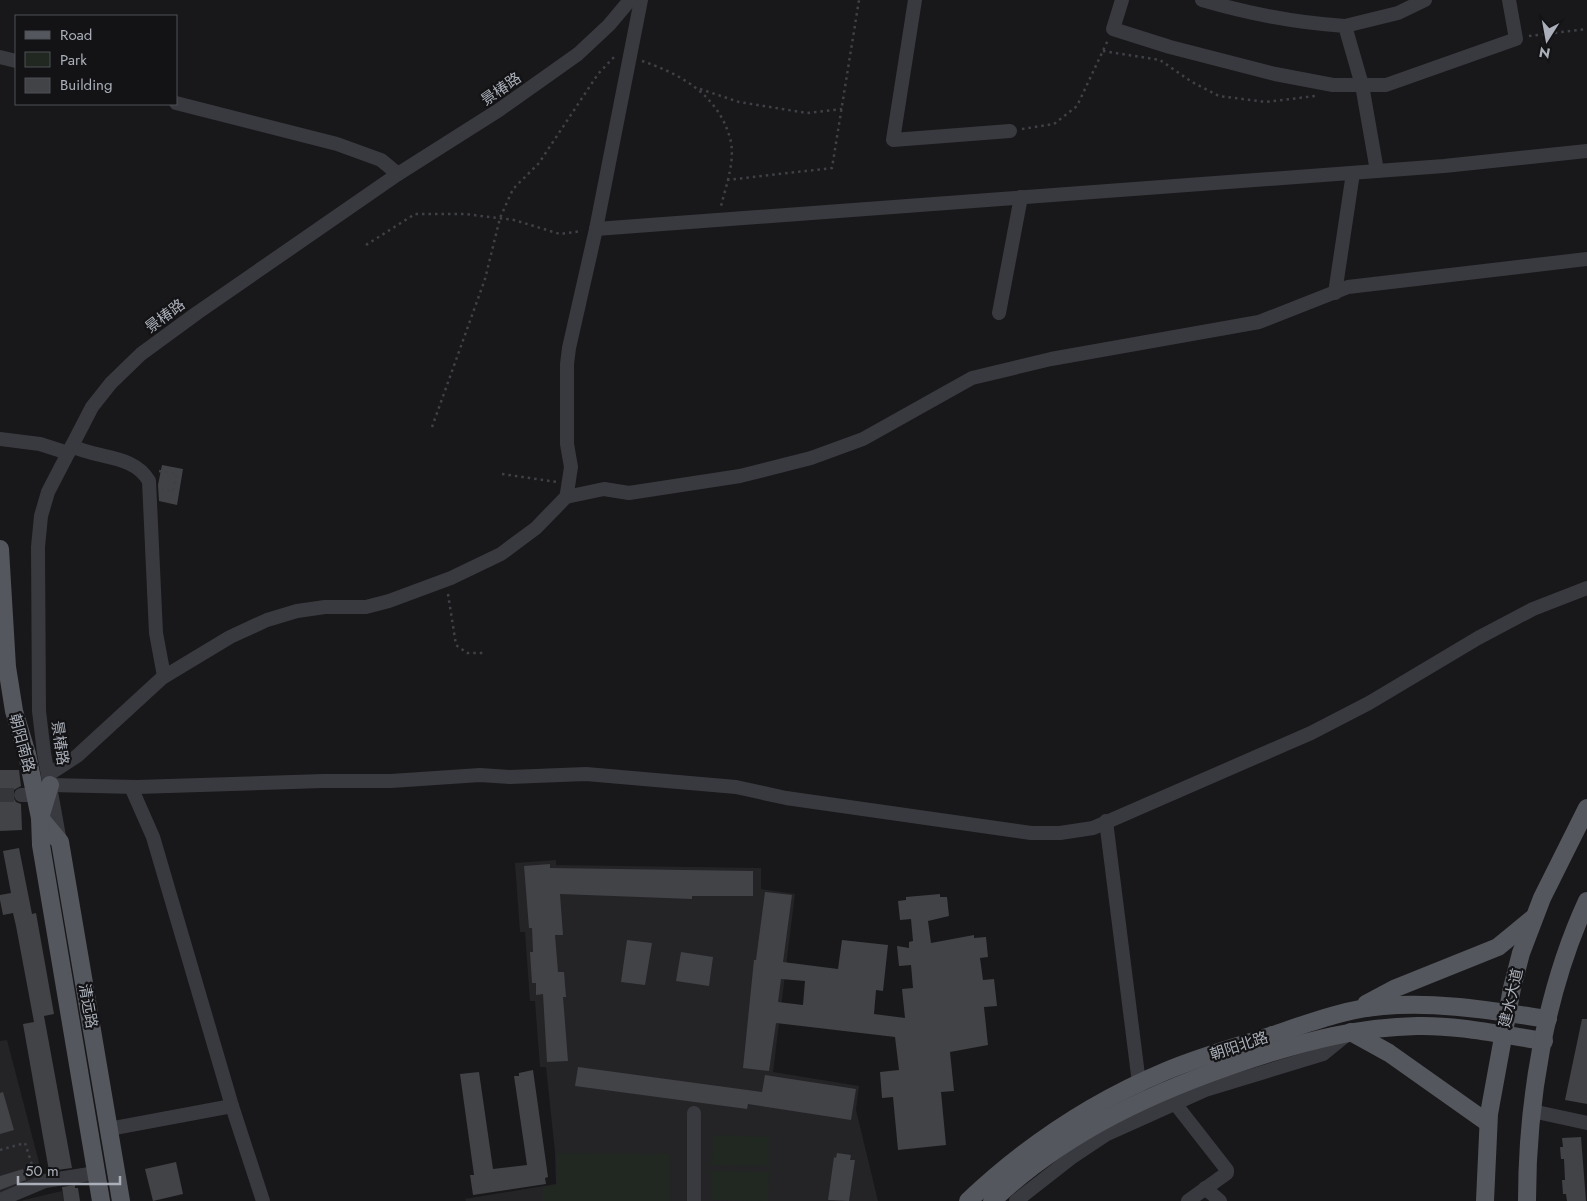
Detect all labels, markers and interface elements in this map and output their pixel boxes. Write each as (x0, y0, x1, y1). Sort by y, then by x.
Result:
legend (15, 15, 178, 105)
north arrow (1522, 15, 1572, 65)
text: Road (60, 24, 92, 46)
text: N (1537, 42, 1552, 64)
text: Park (60, 49, 87, 71)
street label: 景椿路 (476, 67, 526, 111)
text: Building (60, 74, 112, 96)
street label: 景椿路 (140, 294, 190, 338)
street label: 朝阳南路 (4, 711, 40, 775)
street label: 景椿路 (46, 719, 74, 767)
street label: 建水大道 (1494, 966, 1528, 1030)
street label: 清远路 (73, 982, 103, 1030)
street label: 朝阳北路 (1207, 1026, 1271, 1066)
scale bar (18, 1154, 120, 1186)
text: 50 m (25, 1160, 59, 1182)

